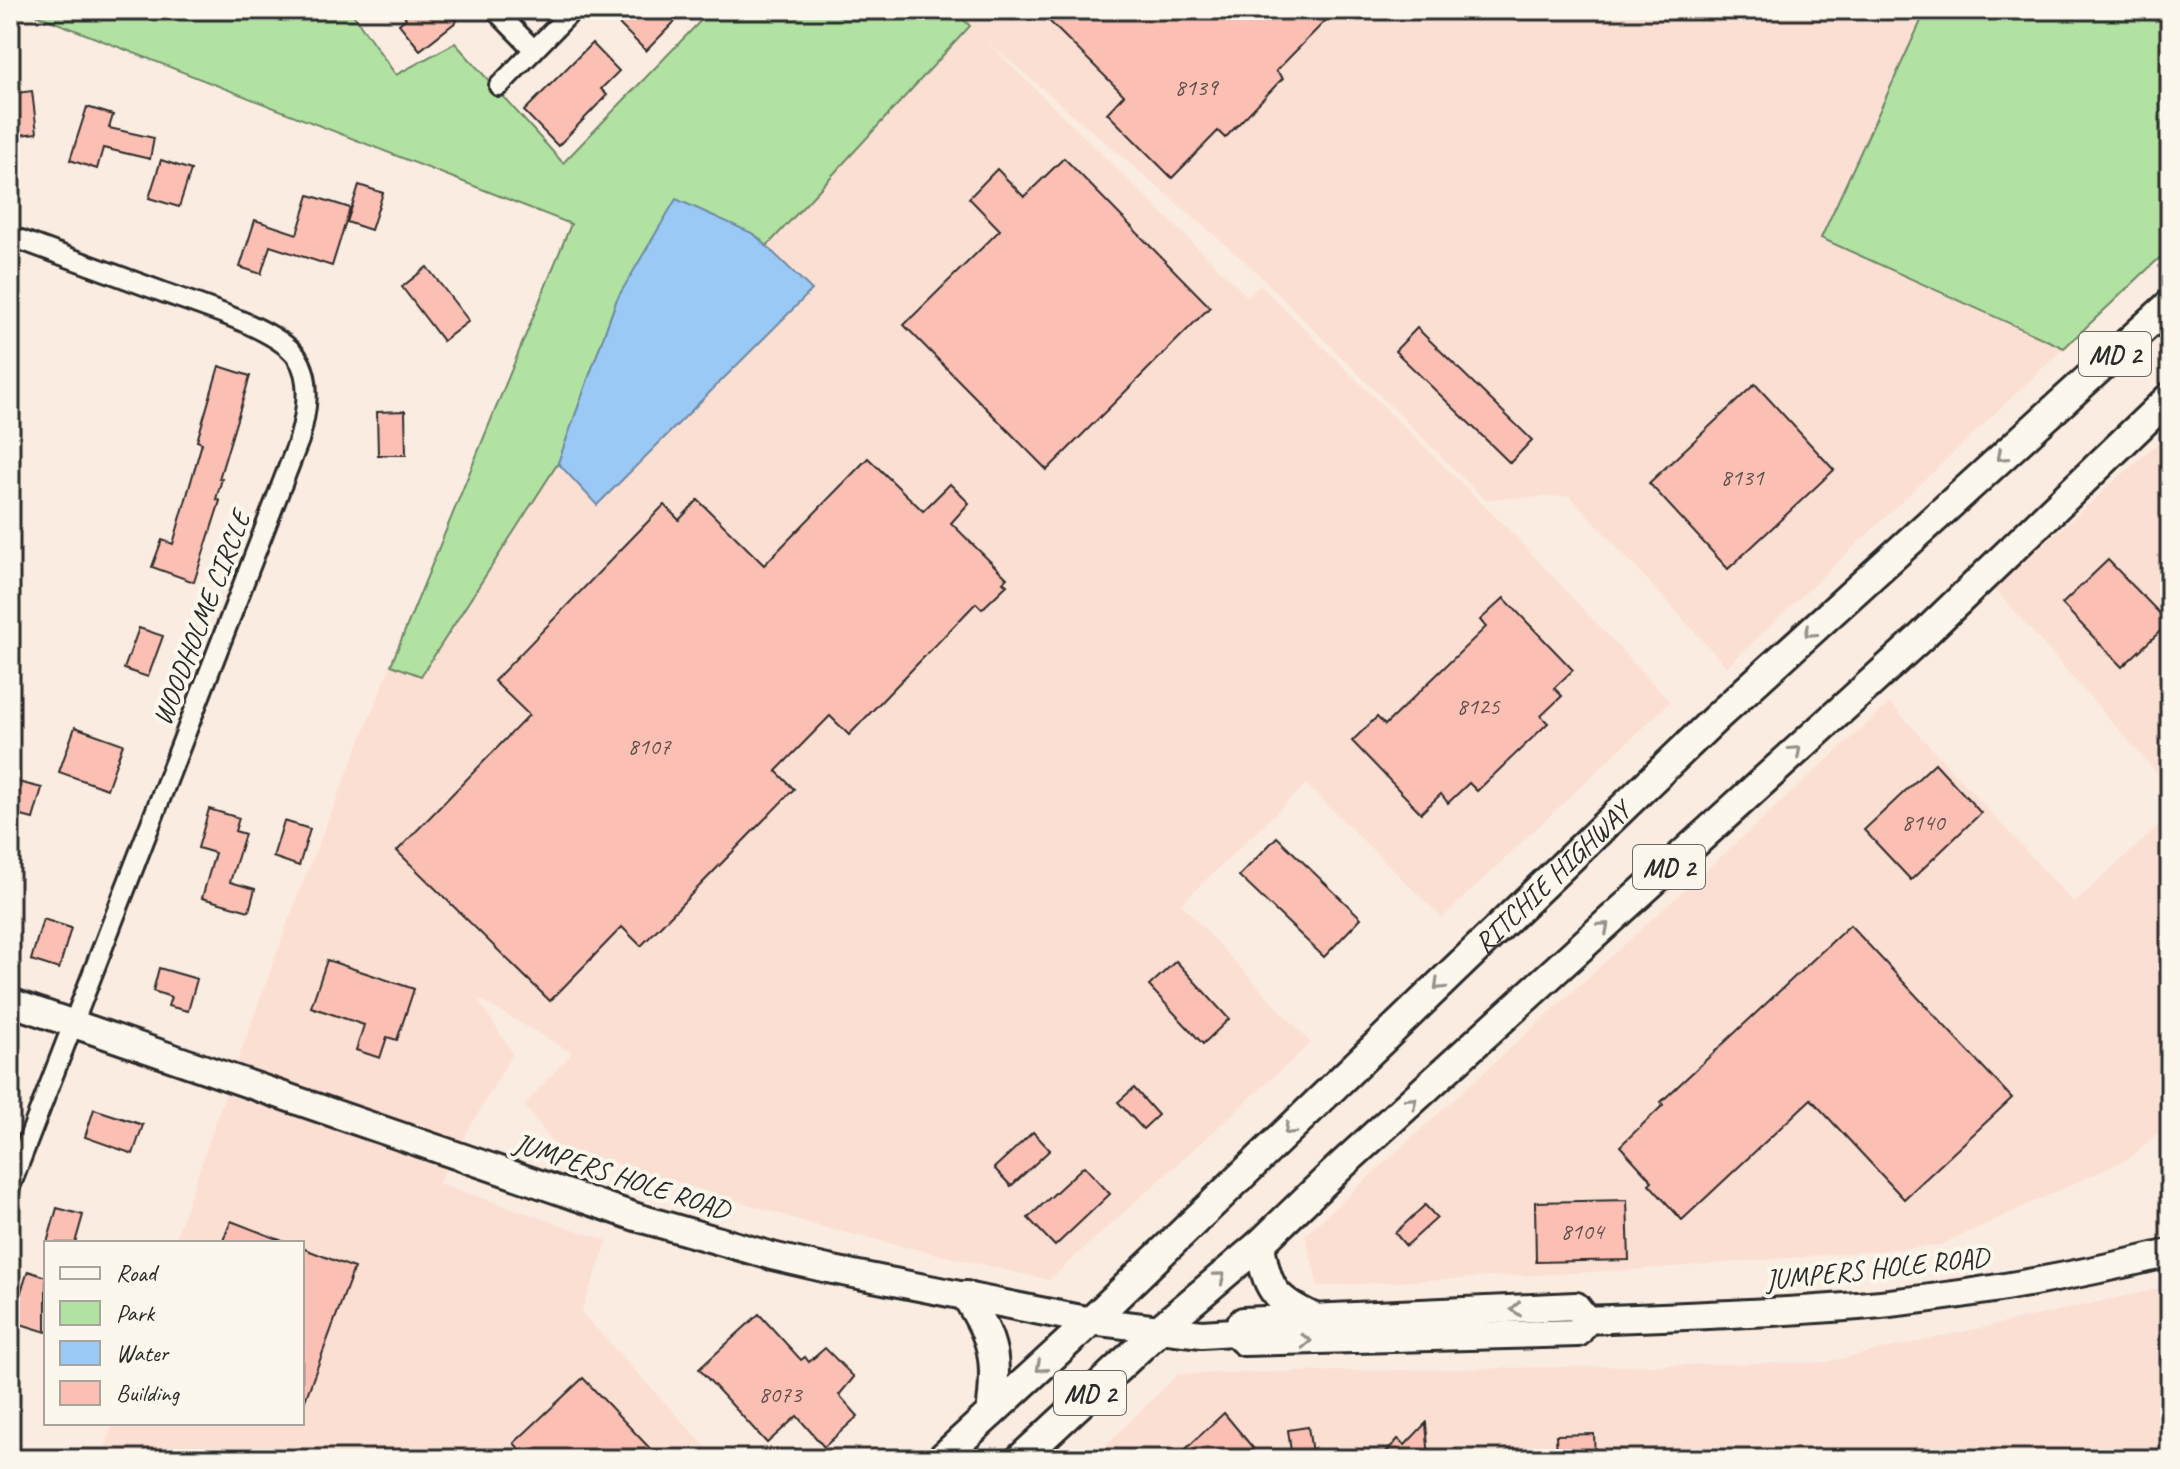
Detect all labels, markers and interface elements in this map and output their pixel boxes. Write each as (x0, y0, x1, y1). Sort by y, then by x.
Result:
house number: 8139 (1174, 72, 1220, 102)
road number: MD 2 (2079, 332, 2151, 376)
one-way arrow (1997, 447, 2011, 462)
house number: 8131 (1720, 462, 1765, 492)
street label: WOODHOLME CIRCLE (144, 503, 259, 730)
one-way arrow (1805, 622, 1819, 637)
house number: 8125 (1456, 691, 1501, 721)
house number: 8107 (627, 731, 672, 761)
one-way arrow (1786, 747, 1801, 761)
street label: RITCHIE HIGHWAY (1466, 791, 1640, 960)
house number: 8140 (1901, 807, 1947, 837)
road number: MD 2 (1633, 845, 1705, 889)
one-way arrow (1594, 922, 1609, 936)
one-way arrow (1434, 975, 1448, 990)
one-way arrow (1402, 1097, 1417, 1111)
one-way arrow (1284, 1121, 1298, 1135)
street label: JUMPERS HOLE ROAD (508, 1124, 737, 1228)
house number: 8104 (1560, 1216, 1606, 1246)
street label: JUMPERS HOLE ROAD (1762, 1239, 1993, 1297)
legend (44, 1241, 304, 1425)
text: Road (116, 1258, 160, 1288)
one-way arrow (1211, 1273, 1225, 1287)
text: Park (116, 1298, 156, 1328)
one-way arrow (1509, 1300, 1522, 1317)
one-way arrow (1300, 1332, 1313, 1349)
text: Water (116, 1338, 171, 1368)
one-way arrow (1036, 1358, 1050, 1373)
road number: MD 2 (1054, 1371, 1126, 1415)
text: Building (116, 1378, 181, 1408)
house number: 8073 (758, 1379, 804, 1409)

